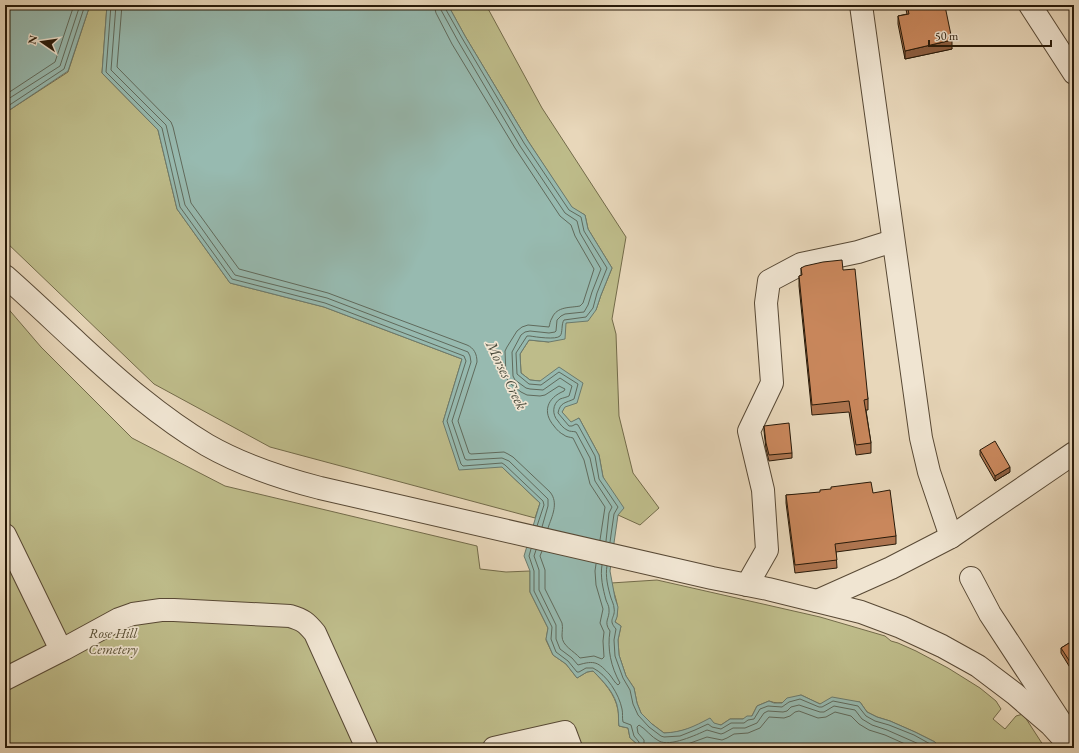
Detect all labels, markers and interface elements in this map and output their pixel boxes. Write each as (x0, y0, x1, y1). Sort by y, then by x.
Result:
north arrow (22, 22, 62, 62)
scale bar (929, 22, 1051, 48)
text: 50 m (935, 28, 959, 44)
text: N (24, 34, 40, 46)
water label: Morses Creek (482, 336, 532, 413)
park label: Rose Hill Cemetery (88, 624, 138, 658)

